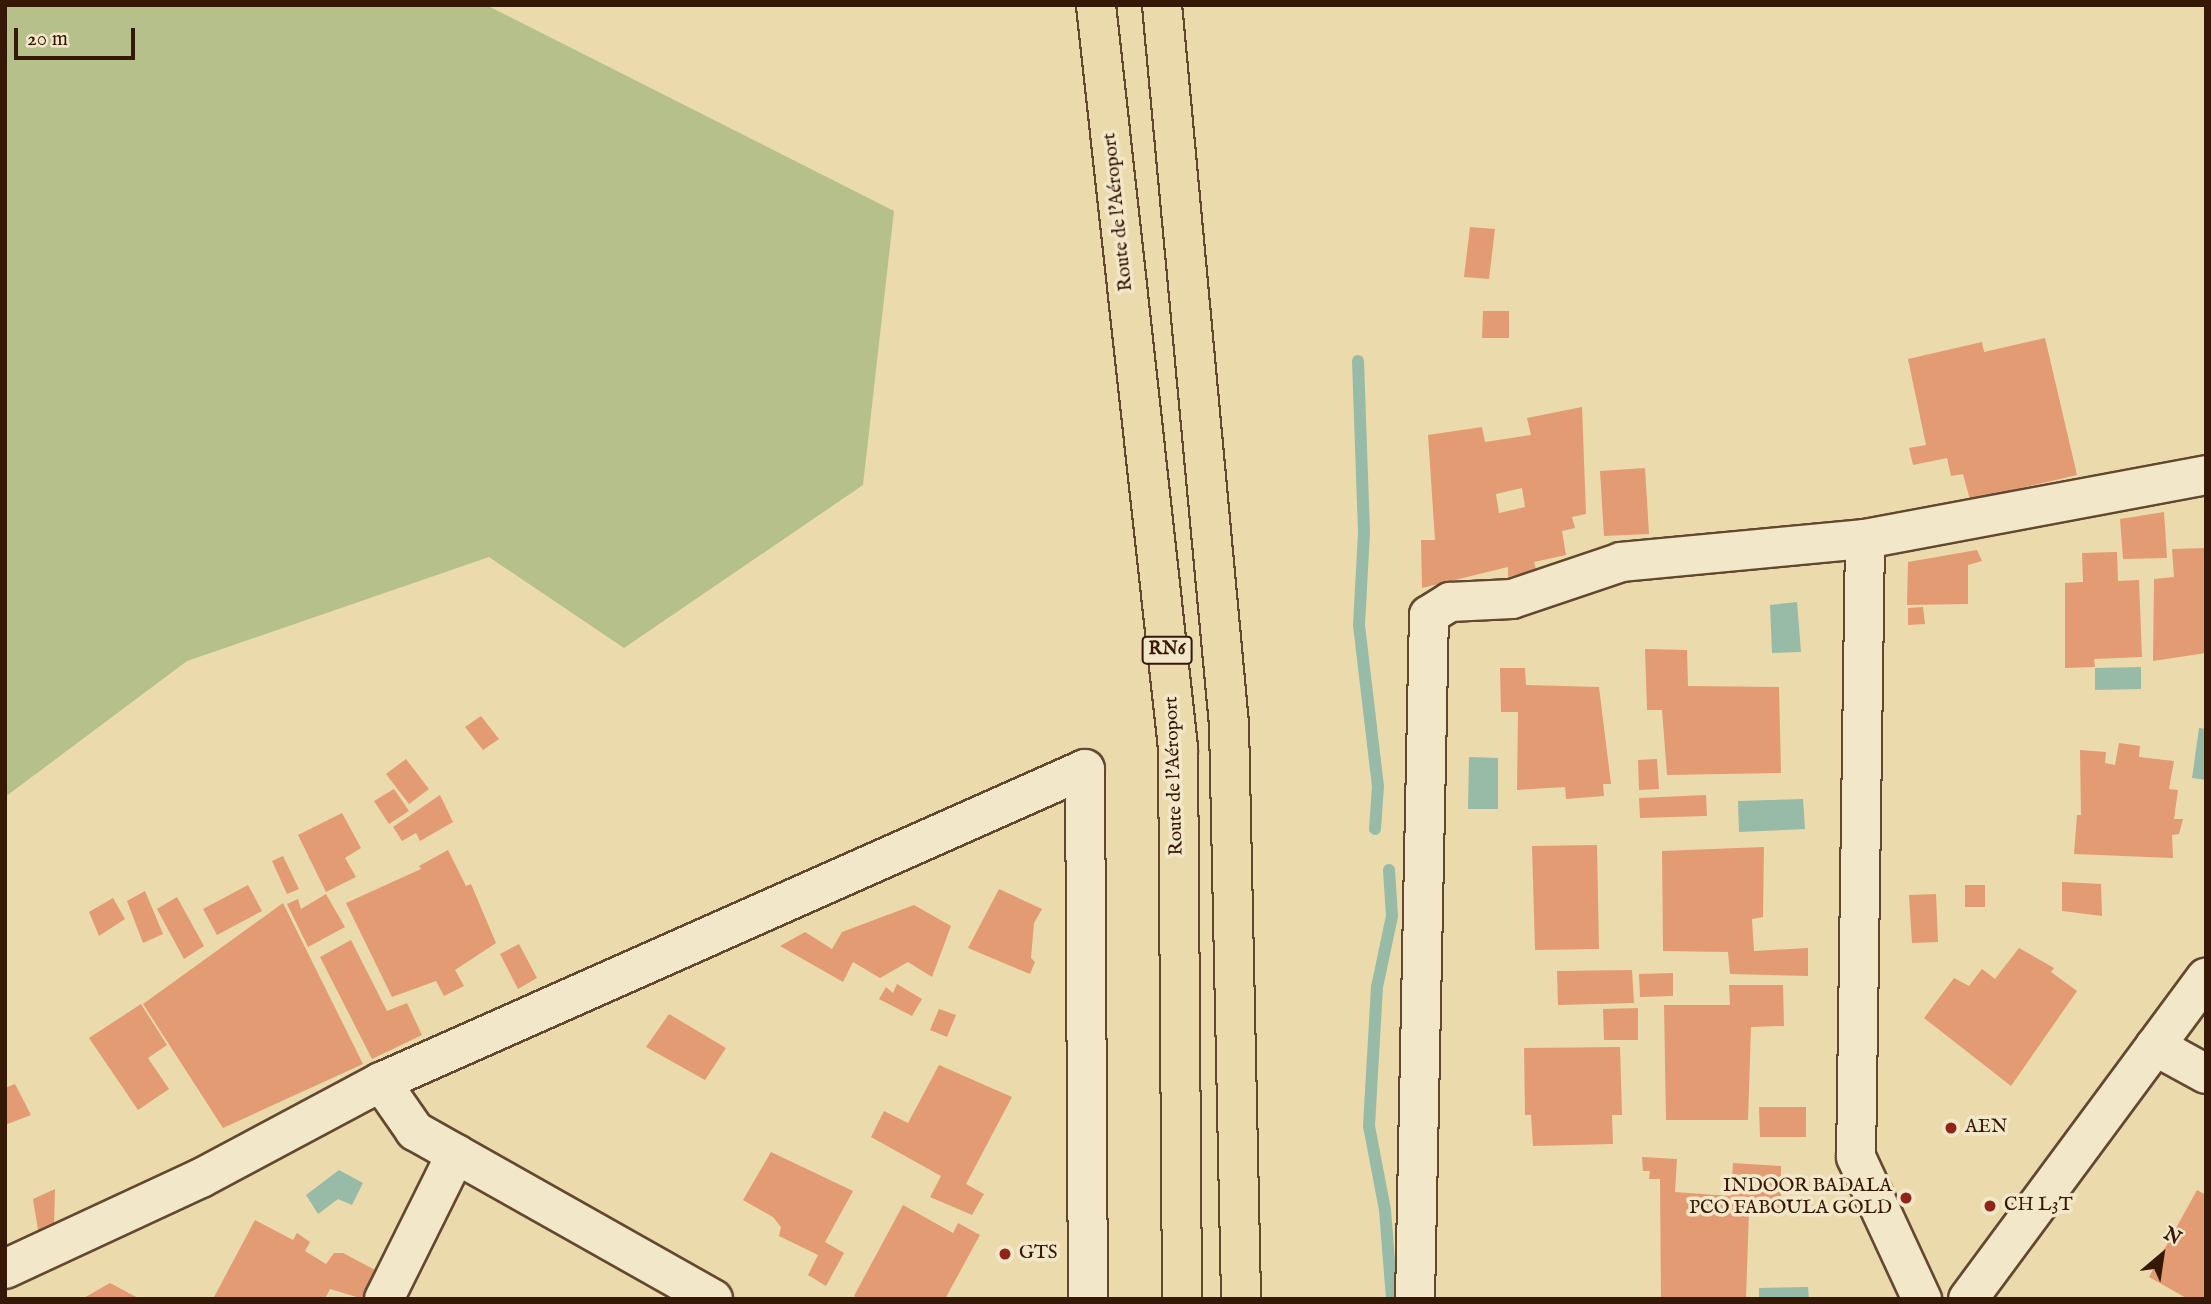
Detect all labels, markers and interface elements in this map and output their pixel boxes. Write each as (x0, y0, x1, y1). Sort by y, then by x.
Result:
scale bar (18, 14, 138, 58)
text: 20 m (27, 26, 68, 53)
street label: Route de l'Aéroport (1099, 132, 1139, 292)
road number: RN6 (1141, 636, 1193, 664)
street label: Route de l'Aéroport (1161, 696, 1189, 856)
place label: AEN (1965, 1117, 2007, 1139)
marker: AEN (1943, 1120, 1959, 1136)
place label: INDOOR BADALA PCO FABOULA GOLD (1689, 1176, 1892, 1220)
marker: INDOOR BADALA PCO FABOULA GOLD (1898, 1190, 1914, 1206)
place label: CH L3T (2004, 1195, 2072, 1217)
marker: CH L3T (1982, 1198, 1998, 1214)
north arrow (2127, 1220, 2197, 1290)
text: N (2159, 1222, 2185, 1251)
place label: GTS (1019, 1243, 1057, 1265)
marker: GTS (997, 1246, 1013, 1262)

